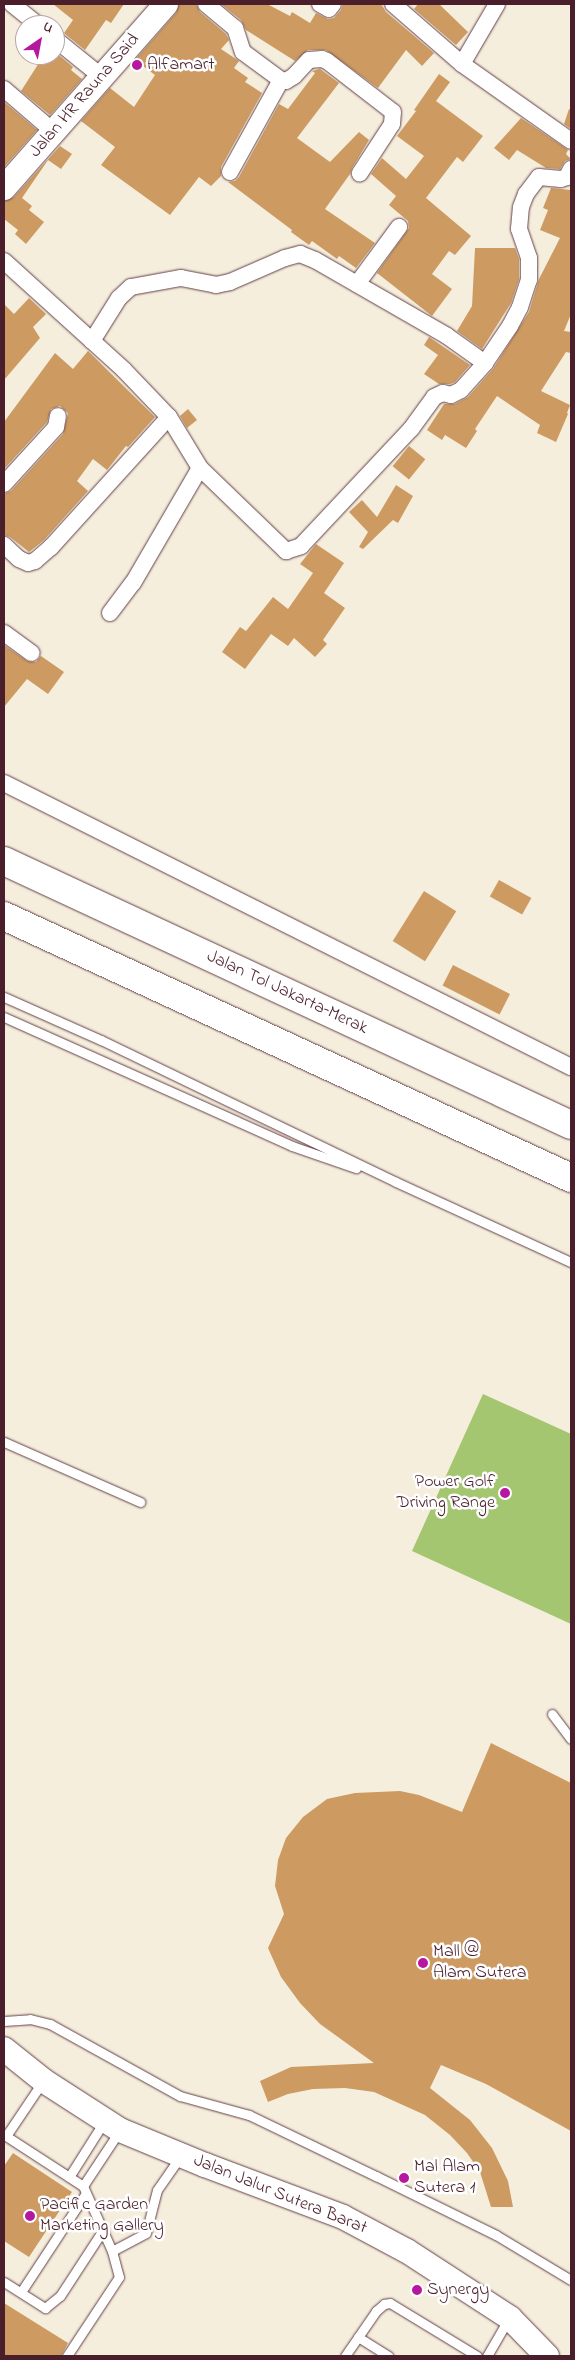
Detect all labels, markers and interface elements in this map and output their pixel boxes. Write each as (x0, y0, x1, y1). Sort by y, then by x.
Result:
north arrow (15, 15, 65, 65)
text: U (38, 17, 57, 39)
street label: Jalan HR Rauna Said (25, 30, 145, 162)
place label: Alfamart (147, 54, 214, 76)
marker: Alfamart (131, 59, 143, 71)
street label: Jalan Tol Jakarta–Merak (203, 946, 371, 1040)
place label: Power Golf Driving Range (397, 1472, 495, 1515)
marker: Power Golf Driving Range (499, 1487, 511, 1499)
place label: Mall @ Alam Sutera (433, 1942, 527, 1985)
marker: Mall @ Alam Sutera (417, 1957, 429, 1969)
street label: Jalan Jalur Sutera Barat (190, 2150, 370, 2240)
place label: Mal Alam Sutera 1 (414, 2157, 480, 2200)
marker: Mal Alam Sutera 1 (398, 2172, 410, 2184)
place label: Pacific Garden Marketing Gallery (40, 2195, 164, 2238)
marker: Pacific Garden Marketing Gallery (24, 2210, 36, 2222)
place label: Synergy (427, 2279, 489, 2301)
marker: Synergy (411, 2284, 423, 2296)

